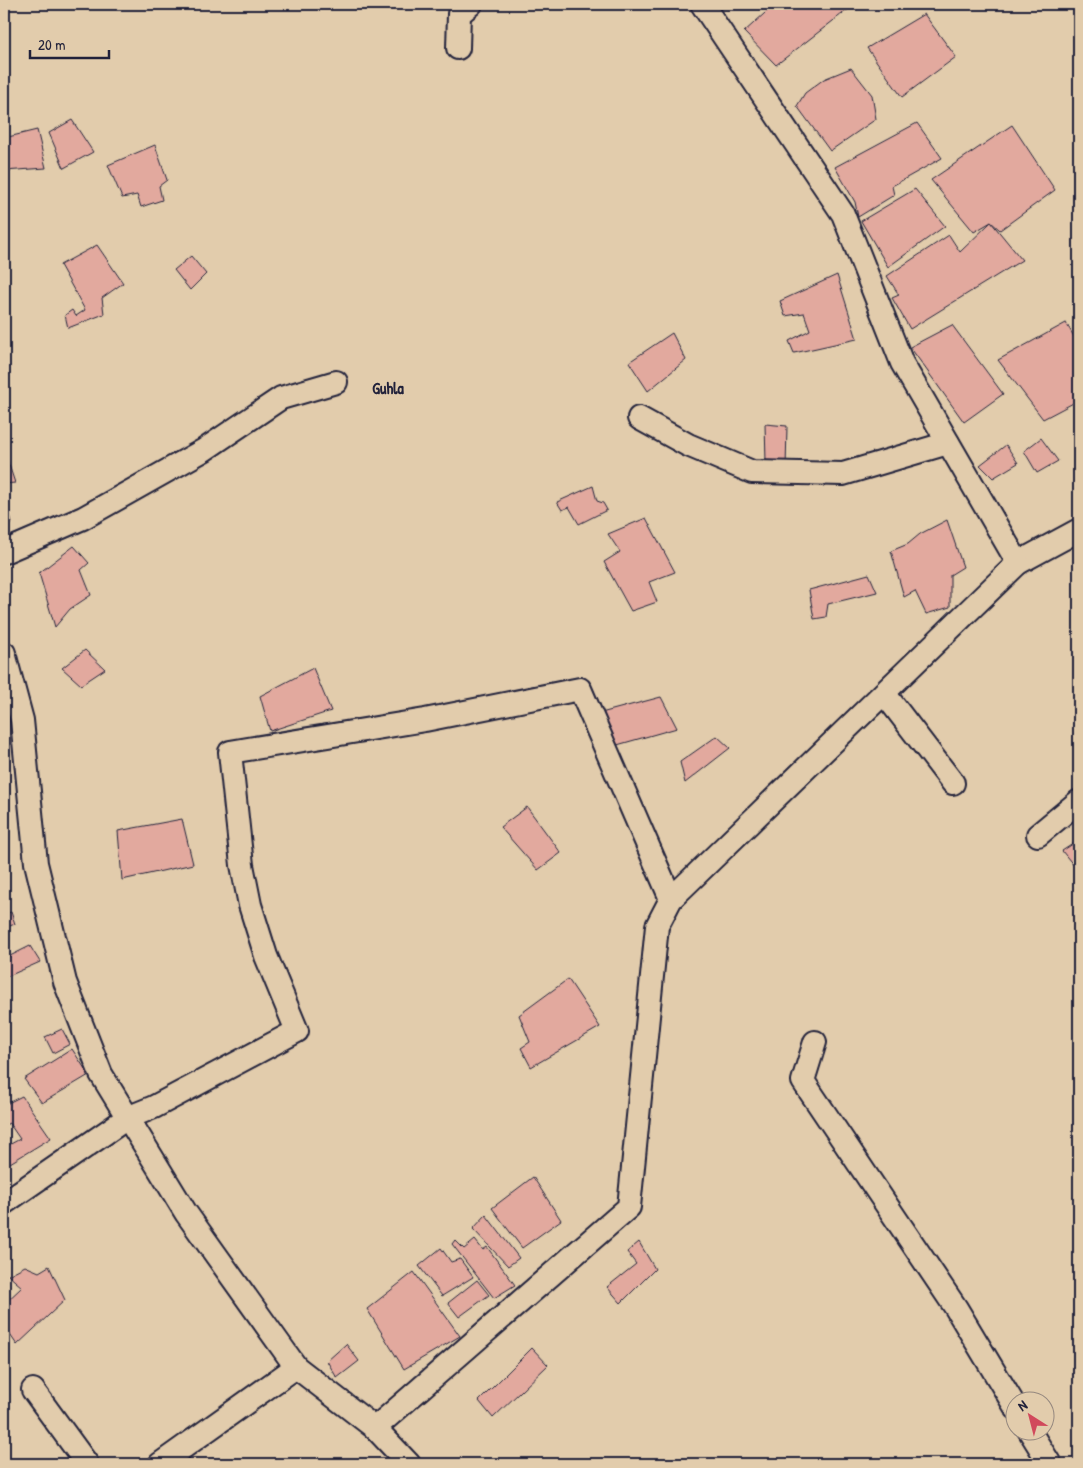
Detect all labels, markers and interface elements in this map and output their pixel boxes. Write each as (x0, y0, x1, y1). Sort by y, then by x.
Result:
scale bar (30, 28, 109, 60)
text: 20 m (38, 34, 65, 55)
district label: Guhla (372, 377, 404, 399)
north arrow (1006, 1390, 1056, 1440)
text: N (1013, 1395, 1031, 1415)

